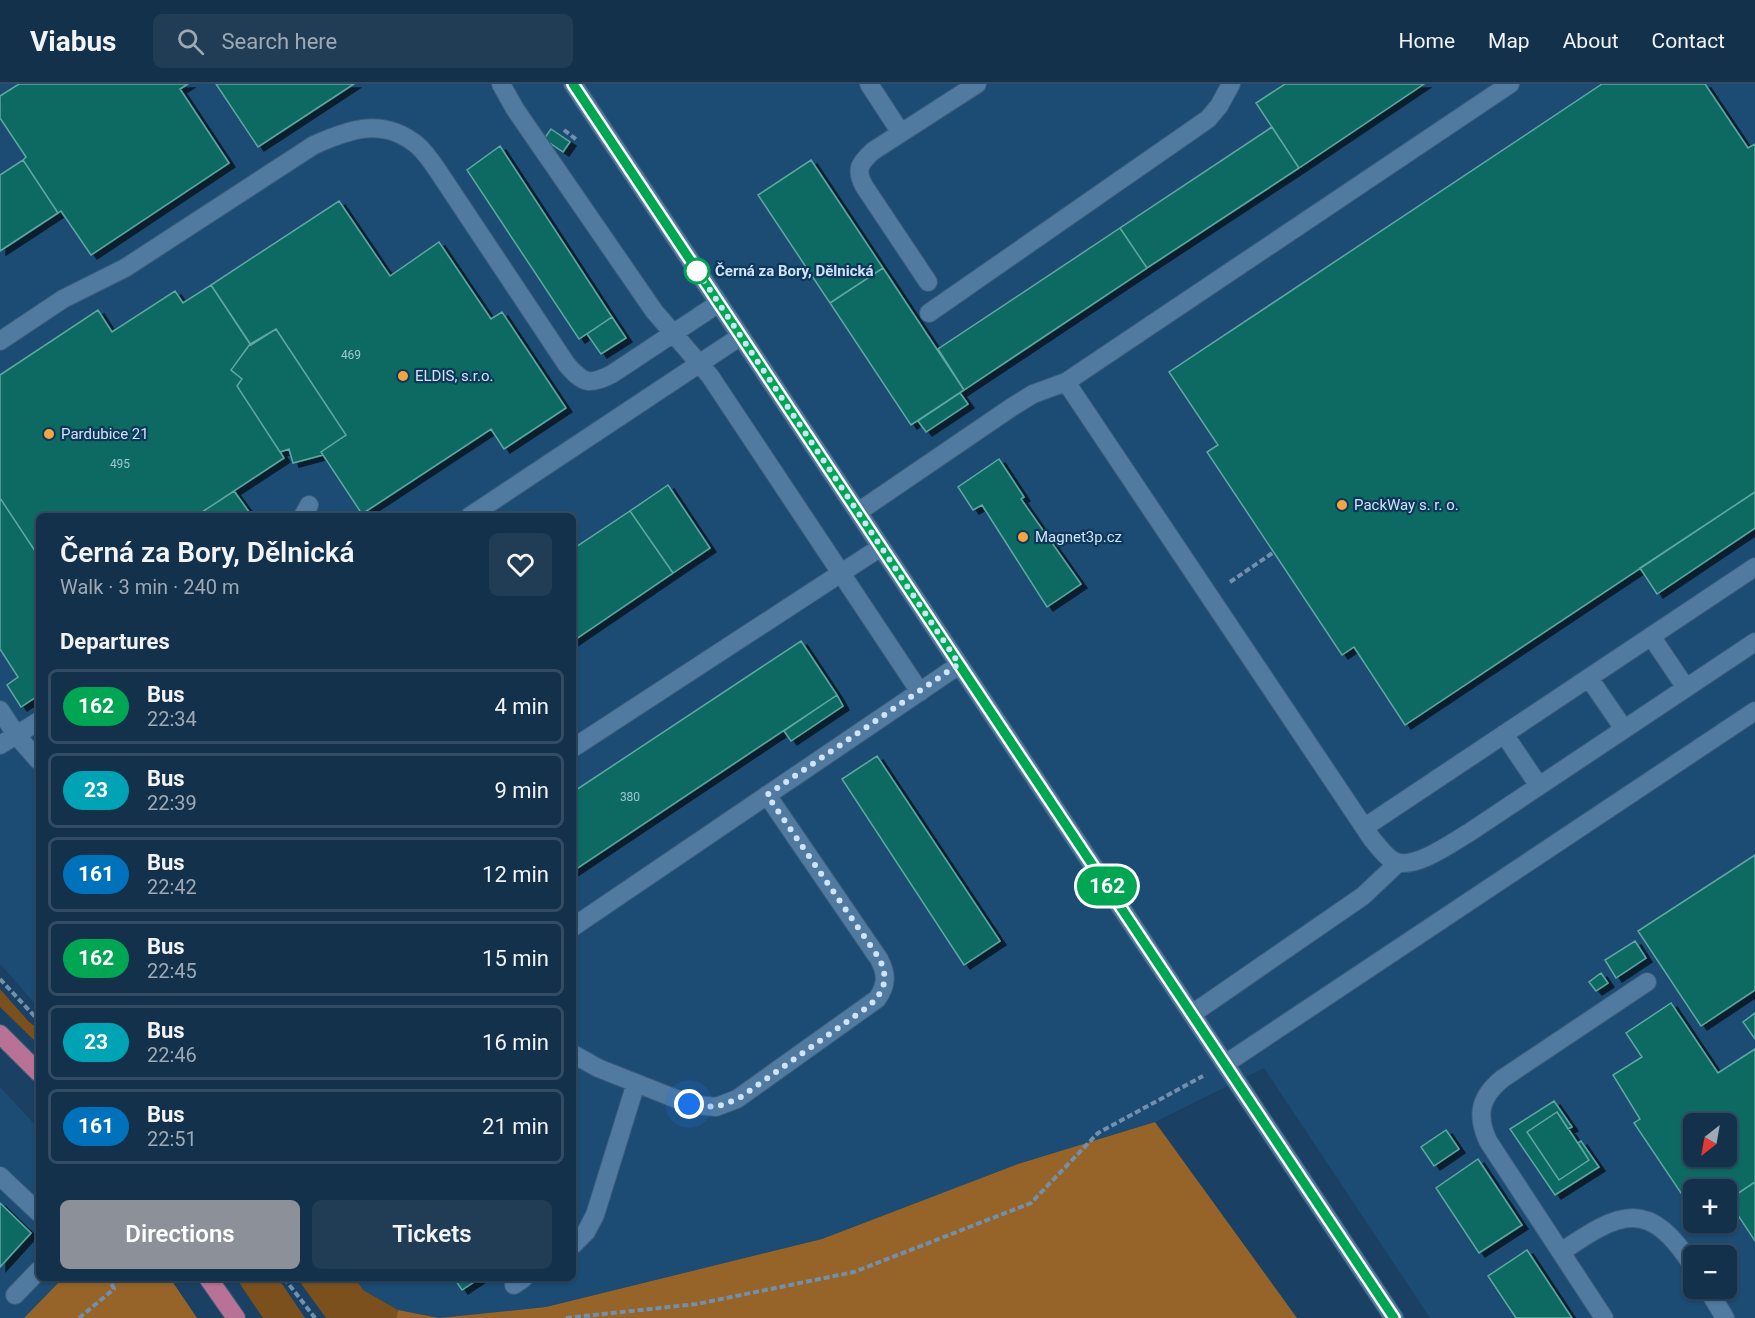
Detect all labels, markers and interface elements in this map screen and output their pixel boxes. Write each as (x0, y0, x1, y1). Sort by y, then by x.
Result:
search box (153, 14, 573, 68)
text: Viabus (30, 25, 117, 58)
icon: search (174, 25, 207, 58)
text: Search here (222, 29, 337, 54)
text: Home (1399, 29, 1455, 53)
text: Map (1488, 29, 1530, 53)
text: About (1563, 29, 1619, 53)
text: Contact (1652, 29, 1725, 53)
marker: Černá za Bory, Dělnická (684, 258, 710, 284)
place label: Černá za Bory, Dělnická (715, 262, 874, 280)
house number: 469 (341, 348, 361, 362)
place label: ELDIS, s.r.o. (415, 367, 493, 385)
marker: ELDIS, s.r.o. (396, 369, 410, 383)
place label: Pardubice 21 (61, 425, 149, 443)
marker: Pardubice 21 (42, 427, 56, 441)
house number: 495 (110, 457, 130, 471)
place label: PackWay s. r. o. (1354, 496, 1459, 514)
marker: PackWay s. r. o. (1335, 498, 1349, 512)
place label: Magnet3p.cz (1035, 528, 1122, 546)
marker: Magnet3p.cz (1016, 530, 1030, 544)
button: heart (489, 533, 552, 596)
text: Černá za Bory, Dělnická (60, 536, 355, 569)
text: Walk · 3 min · 240 m (60, 575, 239, 599)
text: Departures (60, 629, 170, 654)
text: Bus (147, 682, 185, 707)
text: 162 (78, 694, 114, 718)
text: 4 min (494, 694, 549, 719)
text: 22:34 (147, 707, 197, 731)
text: Bus (147, 766, 185, 791)
text: 23 (84, 778, 108, 802)
text: 9 min (494, 778, 549, 803)
house number: 380 (620, 790, 640, 804)
text: 22:39 (147, 791, 197, 815)
text: Bus (147, 850, 185, 875)
text: 161 (78, 862, 114, 886)
text: 12 min (482, 862, 549, 887)
line badge: 162 (1072, 866, 1142, 906)
text: 162 (1089, 874, 1125, 898)
text: 22:42 (147, 875, 197, 899)
text: Bus (147, 934, 185, 959)
text: 162 (78, 946, 114, 970)
text: 15 min (482, 946, 549, 971)
text: 22:45 (147, 959, 197, 983)
text: Bus (147, 1018, 185, 1043)
text: 23 (84, 1030, 108, 1054)
text: 16 min (482, 1030, 549, 1055)
text: 22:46 (147, 1043, 197, 1067)
your location (674, 1089, 704, 1119)
text: Bus (147, 1102, 185, 1127)
north arrow (1683, 1113, 1737, 1167)
map controls (1683, 1113, 1737, 1299)
text: 161 (78, 1114, 114, 1138)
text: 21 min (482, 1114, 549, 1139)
text: 22:51 (147, 1127, 197, 1151)
button: + (1683, 1179, 1737, 1233)
button: Directions (60, 1200, 300, 1269)
button: Tickets (312, 1200, 552, 1269)
button: − (1683, 1245, 1737, 1299)

